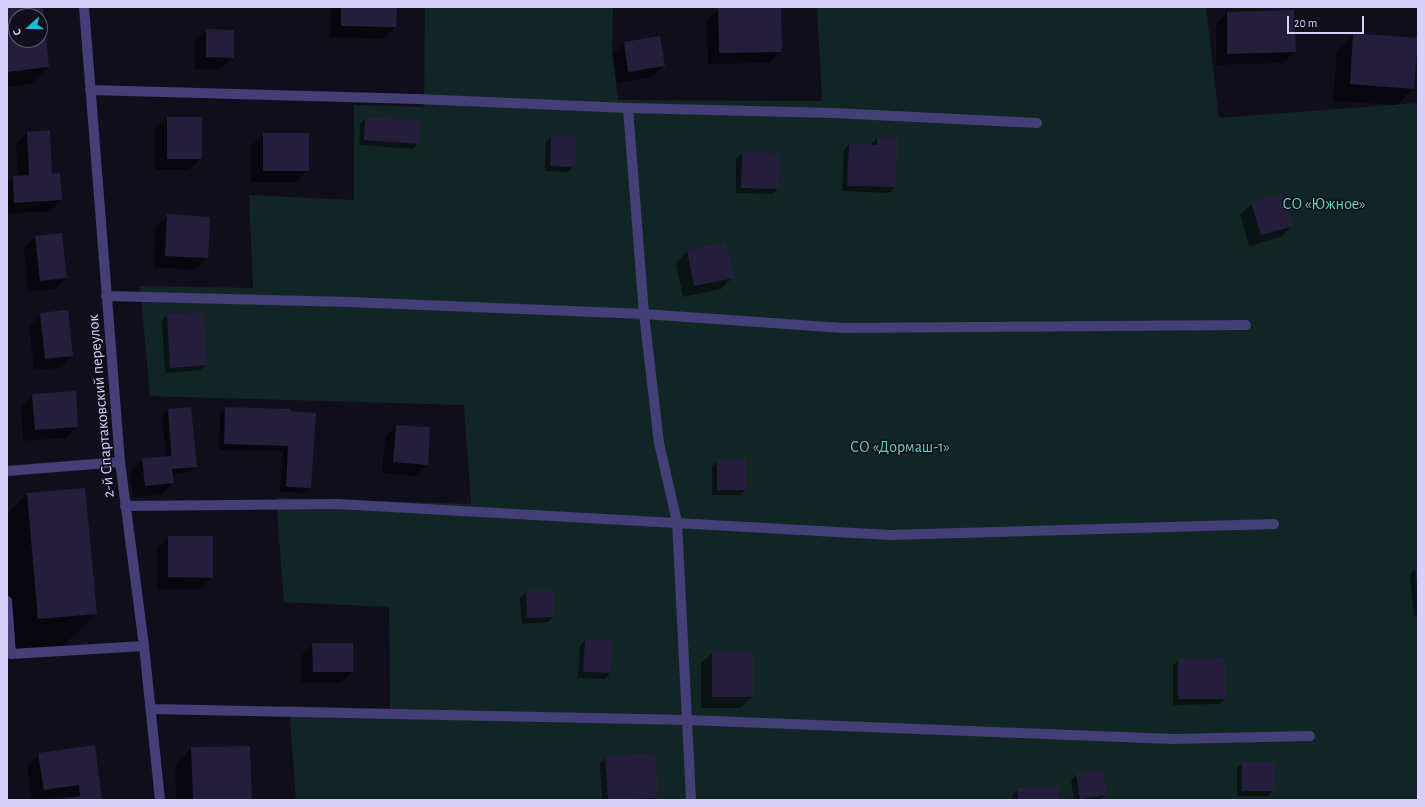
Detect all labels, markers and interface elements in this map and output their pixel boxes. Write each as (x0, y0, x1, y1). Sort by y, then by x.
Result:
north arrow (8, 8, 48, 48)
scale bar (1289, 8, 1366, 34)
text: 20 m (1294, 17, 1317, 29)
text: С (11, 27, 23, 37)
park label: СО «Южное» (1282, 194, 1366, 214)
street label: 2-й Спартаковский переулок (83, 314, 119, 498)
park label: СО «Дормаш-1» (850, 437, 950, 457)

